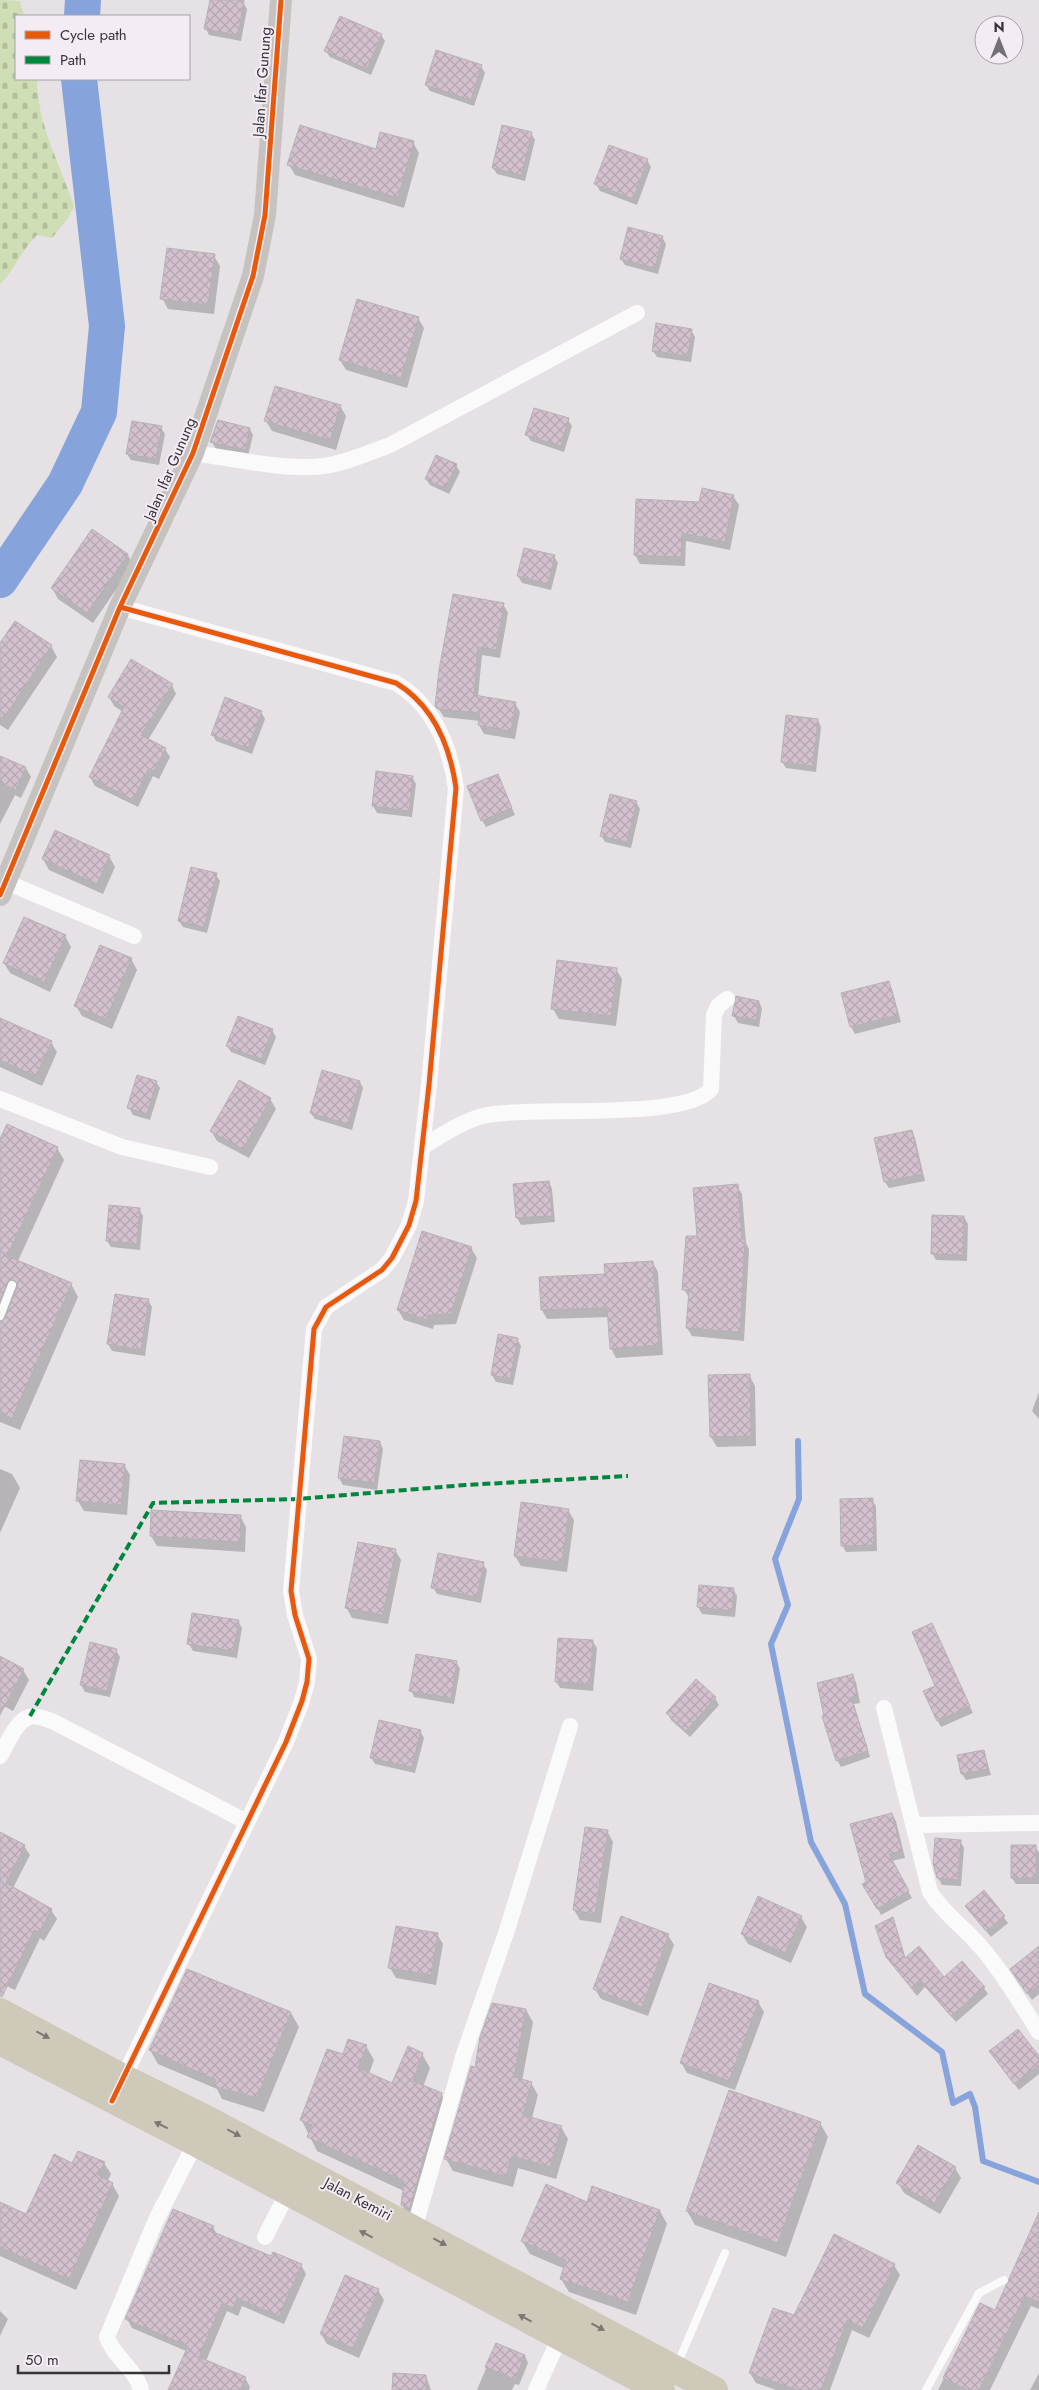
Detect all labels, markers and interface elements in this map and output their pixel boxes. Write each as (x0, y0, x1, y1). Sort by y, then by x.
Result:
legend (15, 15, 190, 80)
north arrow (974, 15, 1024, 65)
text: N (993, 17, 1005, 37)
text: Cycle path (60, 24, 127, 46)
street label: Jalan Ifar Gunung (247, 26, 277, 140)
text: Path (60, 49, 86, 71)
street label: Jalan Ifar Gunung (138, 414, 202, 526)
one-way arrow (36, 2031, 50, 2040)
one-way arrow (154, 2121, 168, 2129)
one-way arrow (227, 2129, 242, 2137)
street label: Jalan Kemiri (318, 2171, 396, 2226)
one-way arrow (359, 2230, 374, 2238)
one-way arrow (433, 2238, 447, 2246)
one-way arrow (518, 2314, 533, 2322)
one-way arrow (592, 2323, 605, 2332)
scale bar (18, 2342, 169, 2374)
text: 50 m (25, 2349, 59, 2371)

